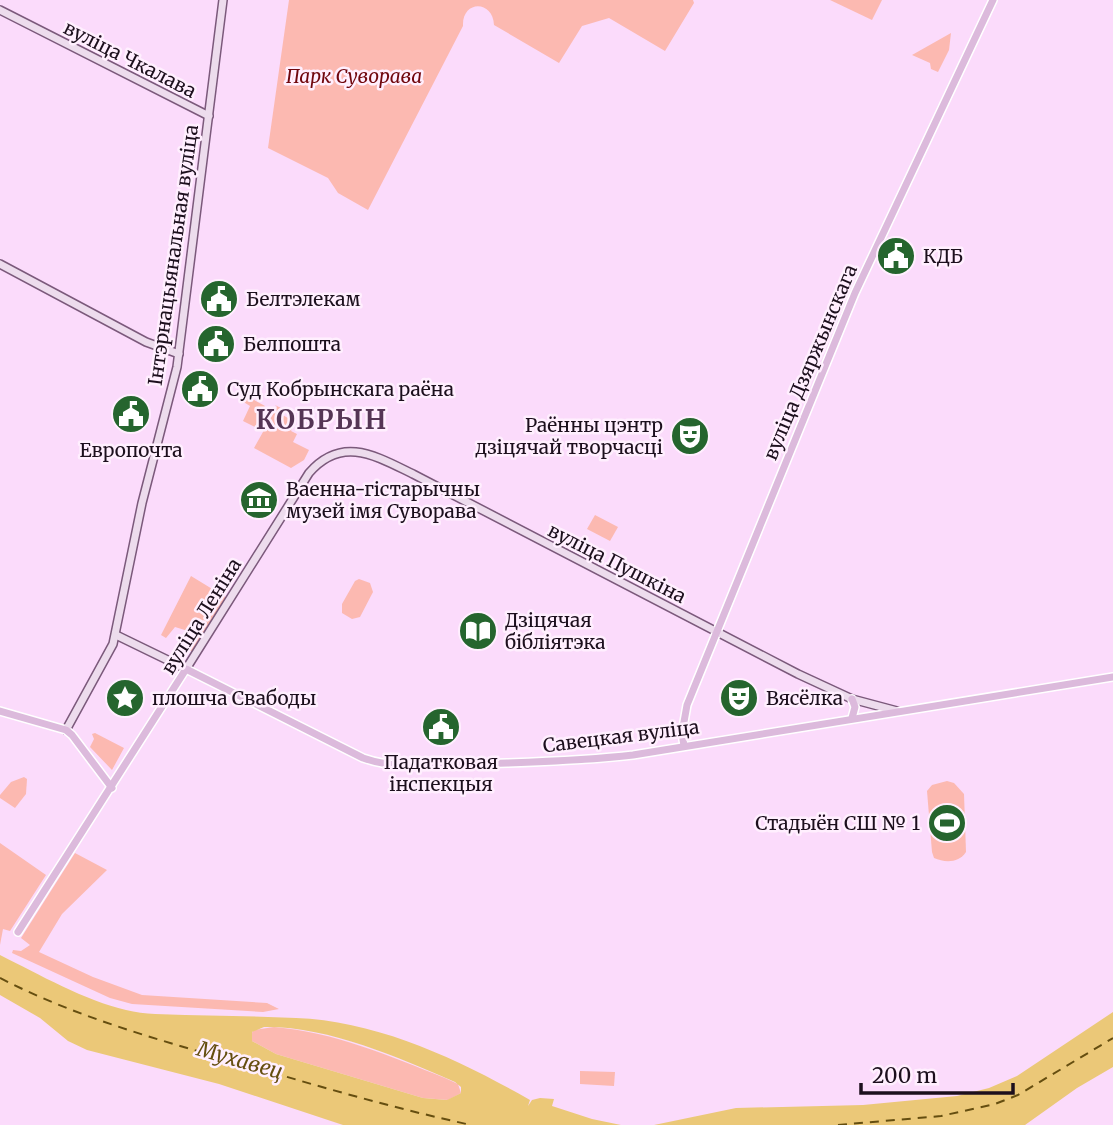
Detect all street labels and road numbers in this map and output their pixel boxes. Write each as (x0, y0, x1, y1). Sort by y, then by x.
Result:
street label: вуліца Чкалава (60, 15, 200, 103)
street label: Інтэрнацыянальная вуліца (143, 123, 203, 387)
street label: вуліца Дзяржынскага (758, 261, 862, 463)
street label: вуліца Пушкіна (544, 518, 690, 608)
street label: вуліца Леніна (156, 554, 246, 678)
street label: Савецкая вуліца (541, 715, 701, 757)

